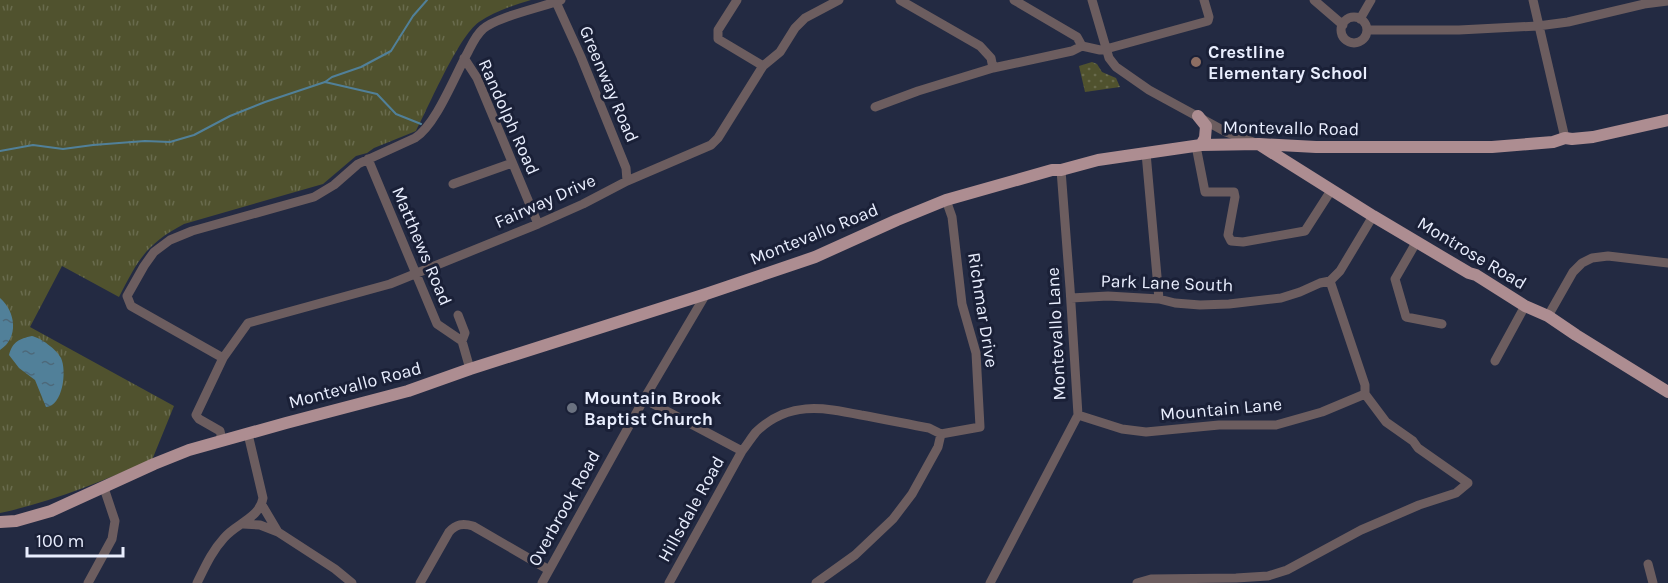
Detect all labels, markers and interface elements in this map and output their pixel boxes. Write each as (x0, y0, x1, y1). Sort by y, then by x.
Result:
street label: Greenway Road (575, 22, 643, 146)
place label: Crestline Elementary School (1208, 41, 1368, 84)
marker: Crestline Elementary School (1189, 55, 1203, 69)
street label: Randolph Road (474, 56, 544, 178)
street label: Montevallo Road (1223, 116, 1359, 140)
street label: Fairway Drive (491, 169, 599, 233)
street label: Matthews Road (387, 183, 457, 309)
street label: Montevallo Road (747, 198, 881, 270)
street label: Montrose Road (1413, 212, 1531, 294)
street label: Richmar Drive (963, 251, 1003, 369)
street label: Montevallo Lane (1042, 267, 1070, 401)
street label: Park Lane South (1100, 270, 1234, 296)
street label: Montevallo Road (286, 357, 424, 413)
place label: Mountain Brook Baptist Church (584, 387, 722, 430)
street label: Mountain Lane (1159, 393, 1283, 425)
marker: Mountain Brook Baptist Church (565, 401, 579, 415)
street label: Overbrook Road (523, 446, 605, 570)
street label: Hillsdale Road (653, 452, 729, 566)
scale bar (27, 520, 123, 558)
text: 100 m (36, 530, 84, 552)

